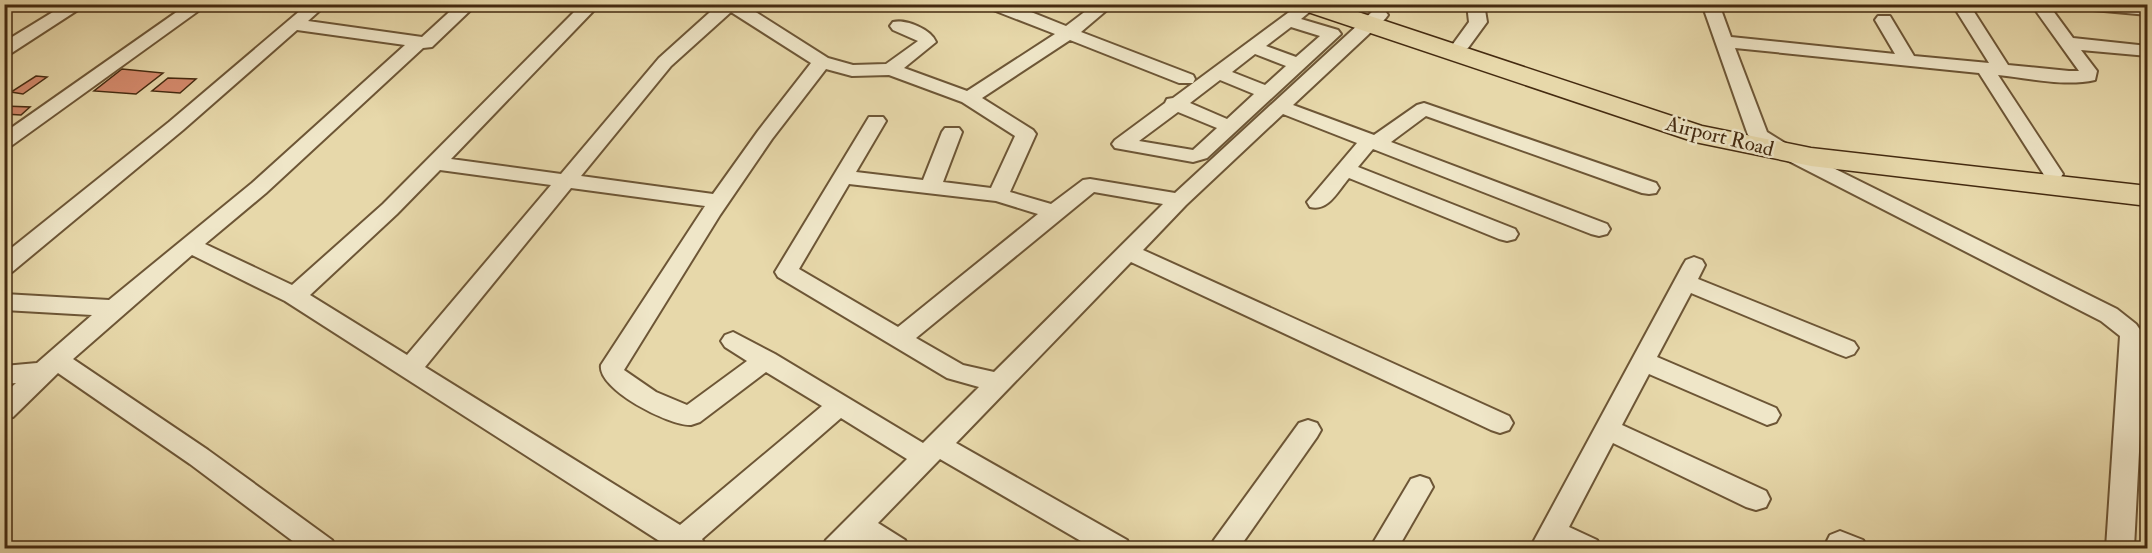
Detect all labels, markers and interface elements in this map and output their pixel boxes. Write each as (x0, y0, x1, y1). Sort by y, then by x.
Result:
street label: Airport Road (1662, 110, 1777, 163)

